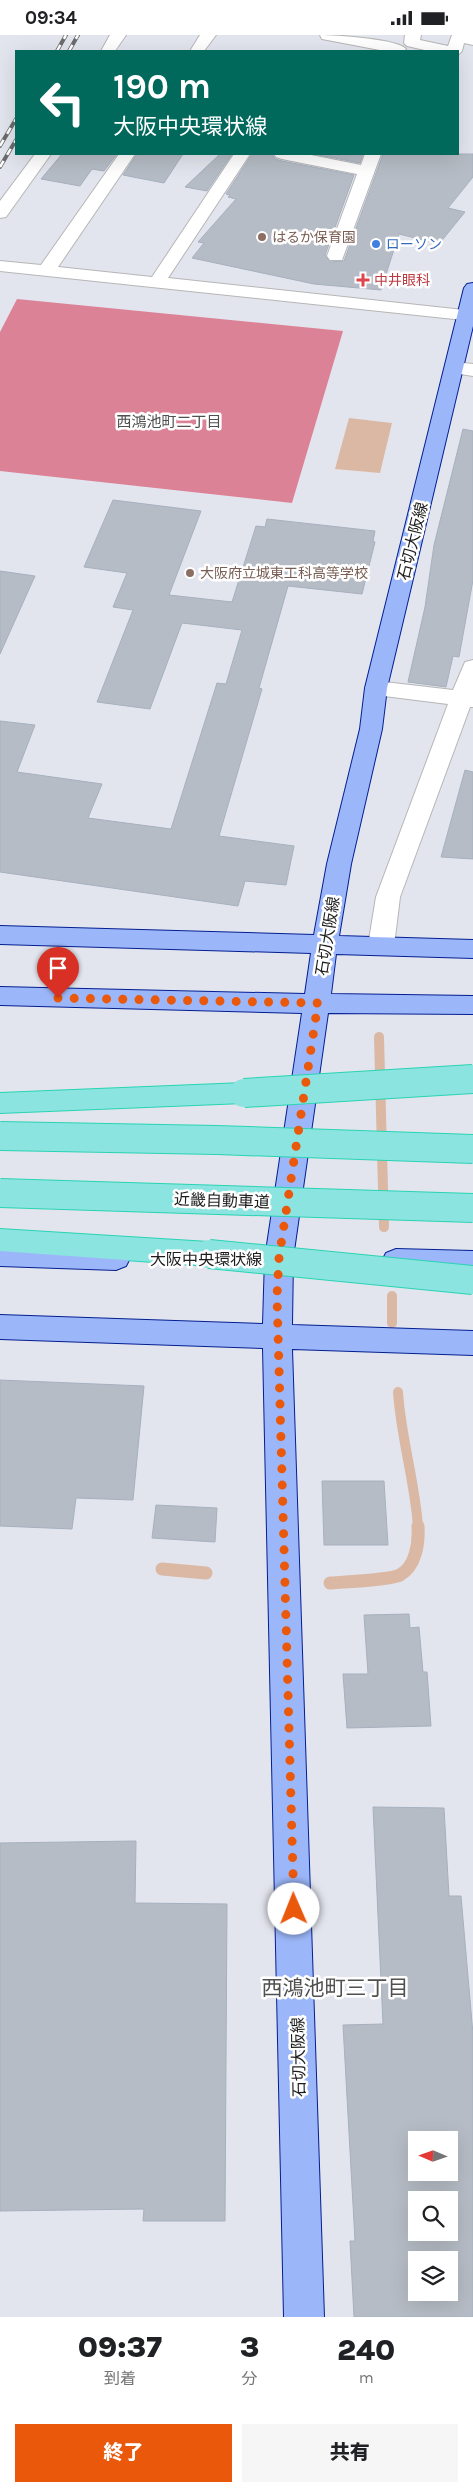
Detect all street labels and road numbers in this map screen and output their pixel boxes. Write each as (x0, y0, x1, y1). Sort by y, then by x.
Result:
street label: 石切大阪線 (394, 500, 431, 582)
street label: 石切大阪線 (312, 895, 343, 977)
street label: 近畿自動車道 (174, 1189, 270, 1212)
street label: 大阪中央環状線 (150, 1250, 262, 1269)
street label: 石切大阪線 (288, 2017, 309, 2097)

